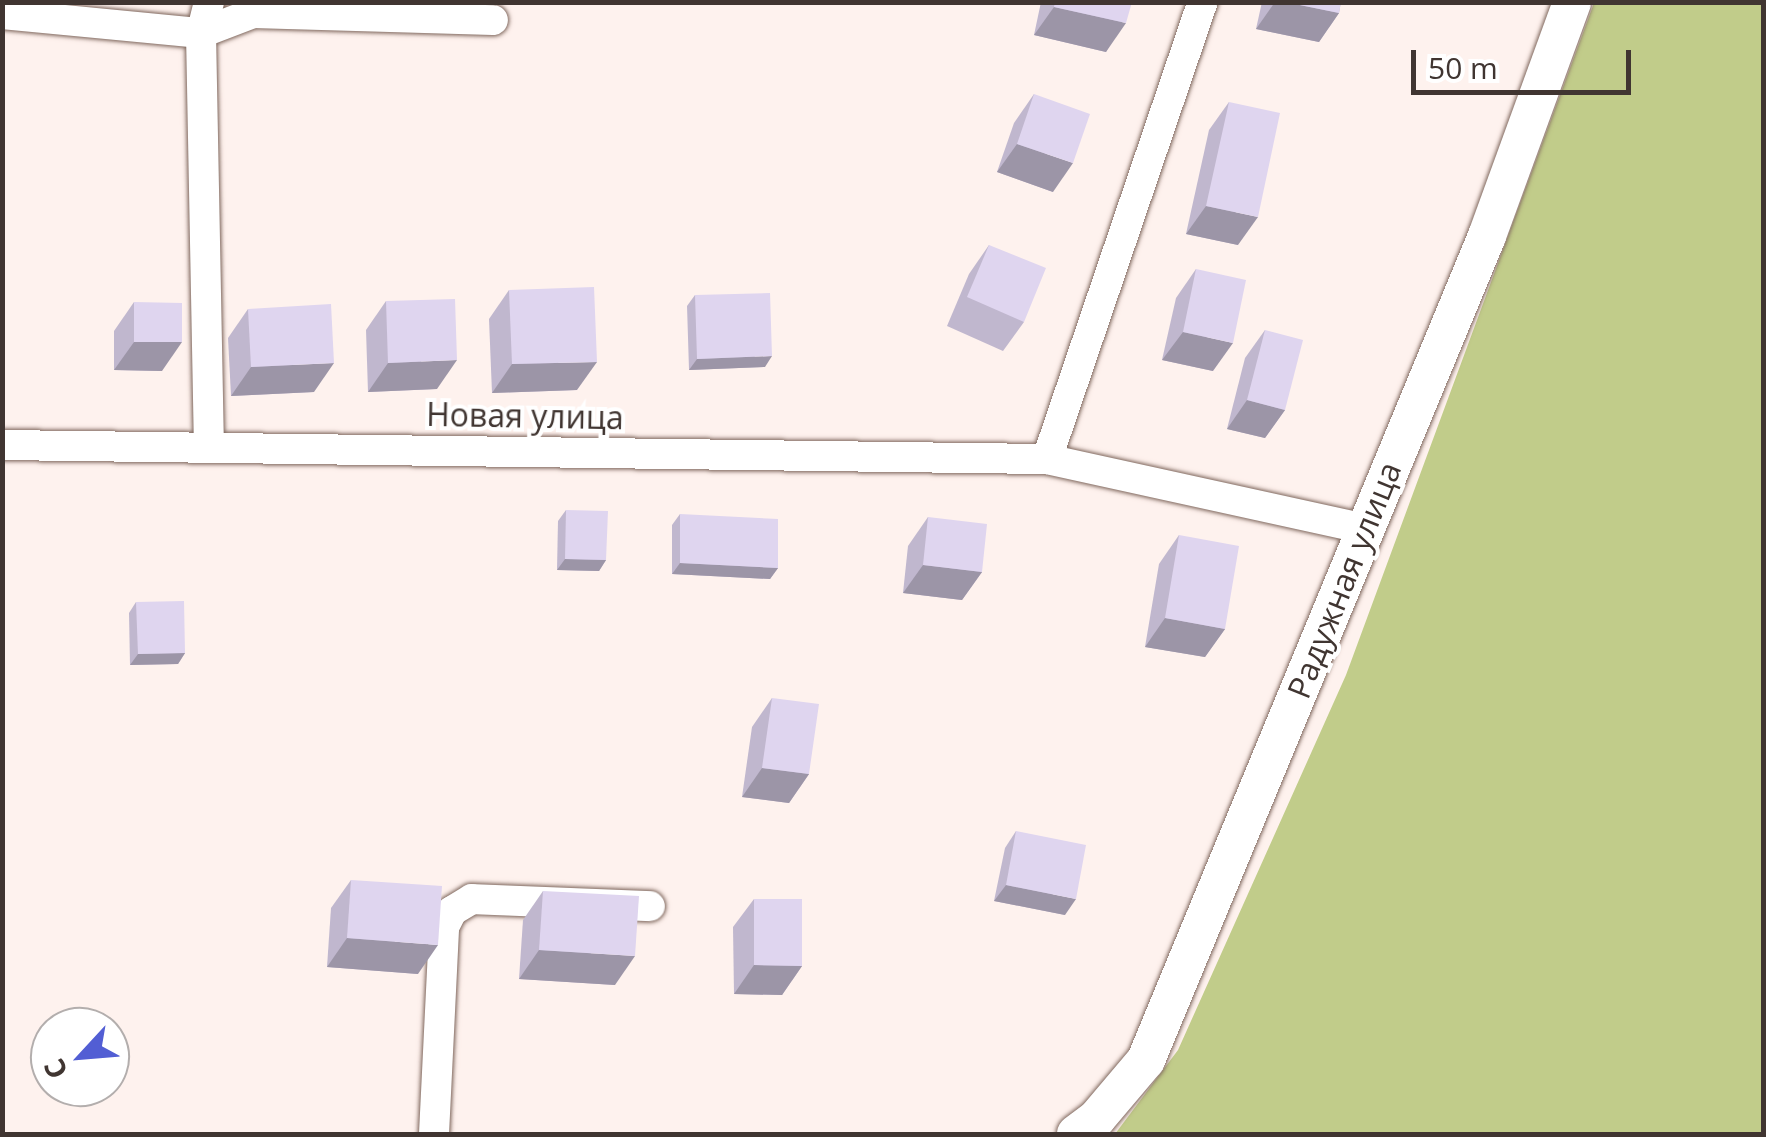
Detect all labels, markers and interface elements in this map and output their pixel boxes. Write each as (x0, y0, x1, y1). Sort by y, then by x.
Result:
scale bar (1416, 30, 1636, 92)
text: 50 m (1428, 47, 1498, 88)
street label: Новая улица (426, 395, 624, 437)
street label: Радужная улица (1279, 456, 1409, 704)
north arrow (30, 1007, 130, 1107)
text: С (34, 1053, 76, 1086)

